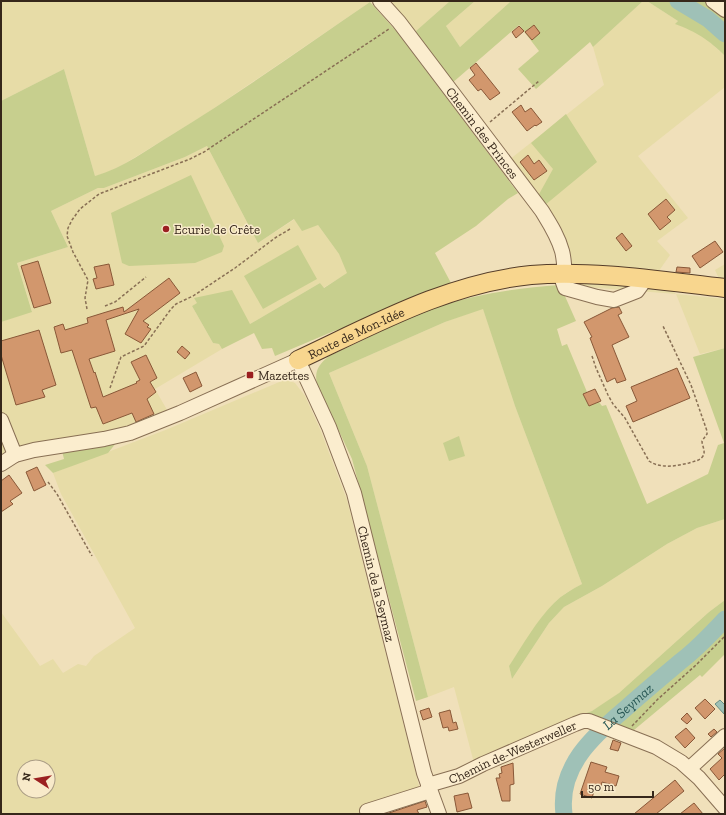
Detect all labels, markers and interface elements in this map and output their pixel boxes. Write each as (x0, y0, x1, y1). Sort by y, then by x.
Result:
street label: Chemin des Princes (443, 84, 522, 182)
place label: Ecurie de Crête (174, 222, 260, 237)
marker: Ecurie de Crête (161, 224, 171, 234)
street label: Route de Mon-Idée (305, 304, 406, 362)
place label: Mazettes (258, 368, 310, 383)
marker: Mazettes (245, 370, 255, 380)
street label: Chemin de la Seymaz (355, 524, 398, 643)
water label: La Seymaz (599, 680, 657, 733)
street label: Chemin de-Westerweller (447, 717, 579, 786)
north arrow (16, 759, 56, 799)
text: N (19, 771, 34, 782)
scale bar (582, 773, 653, 799)
text: 50 m (588, 780, 615, 794)

